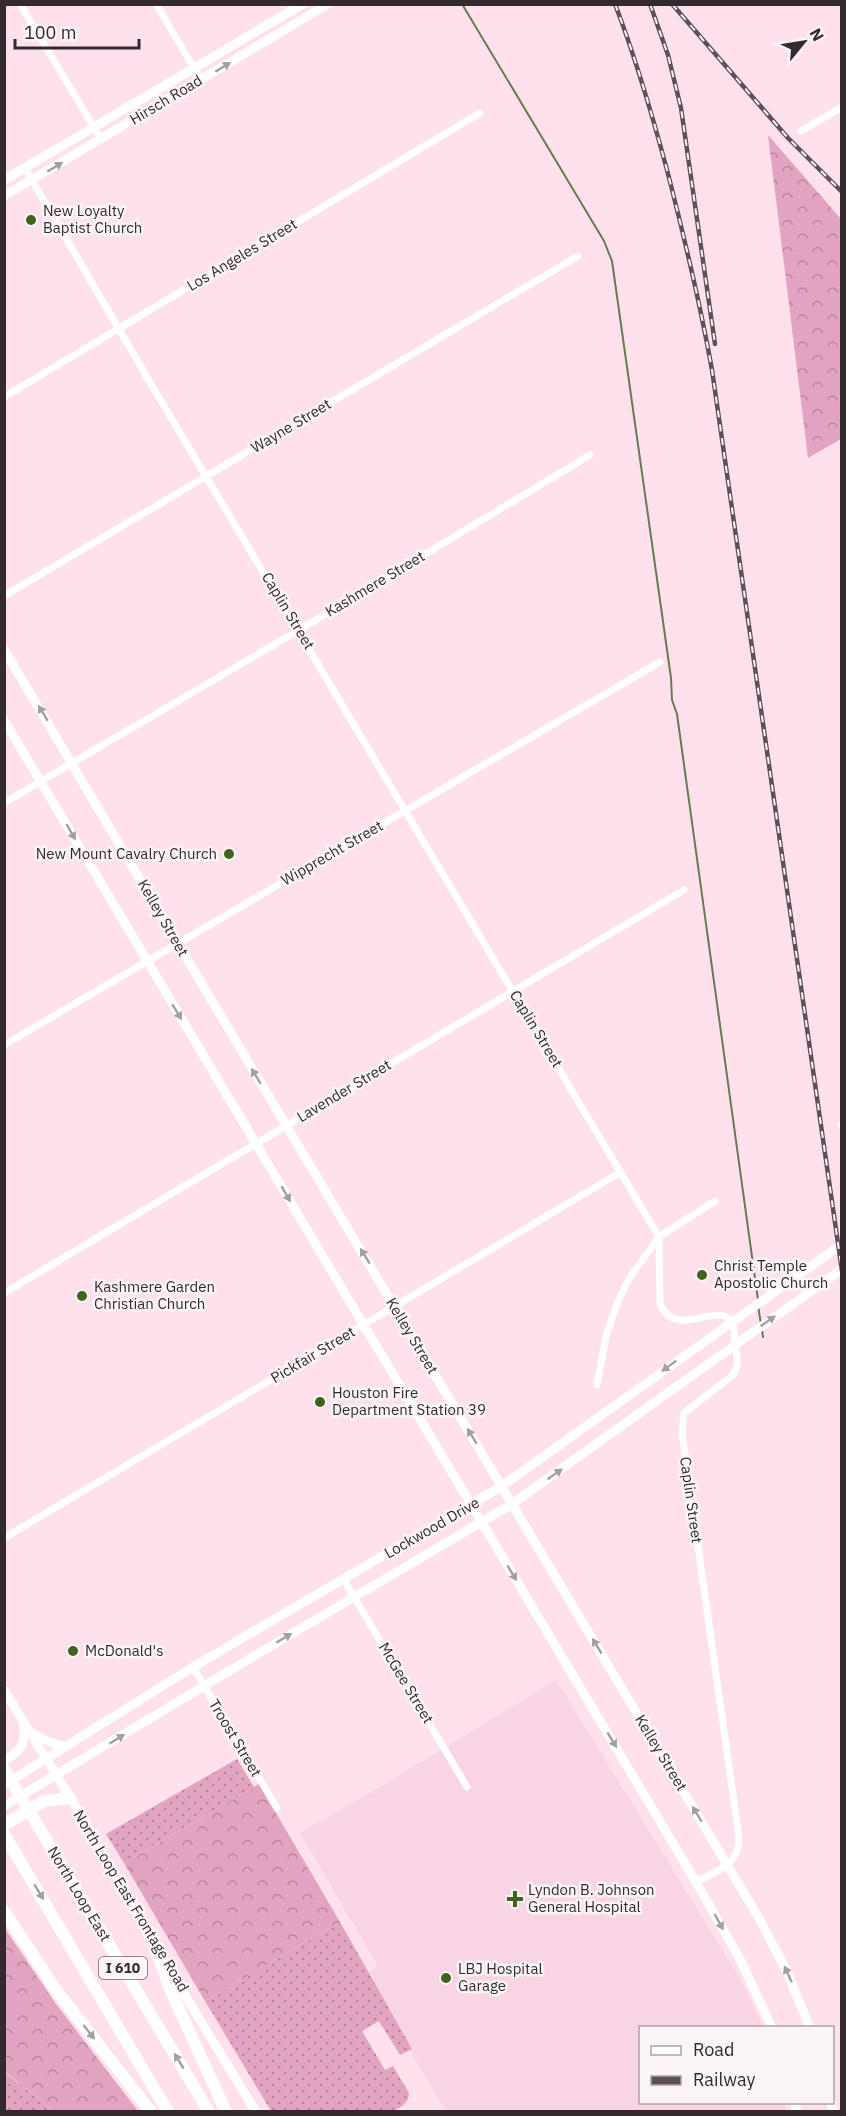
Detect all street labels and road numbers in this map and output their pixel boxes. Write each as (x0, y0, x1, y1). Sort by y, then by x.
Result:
street label: Hirsch Road (126, 71, 205, 129)
street label: Los Angeles Street (183, 214, 300, 295)
street label: Wayne Street (247, 394, 334, 457)
street label: Kashmere Street (322, 546, 428, 621)
street label: Caplin Street (258, 569, 319, 653)
street label: Wipprecht Street (278, 816, 386, 889)
street label: Kelley Street (134, 876, 193, 960)
street label: Caplin Street (506, 987, 567, 1071)
street label: Lavender Street (293, 1055, 394, 1126)
street label: Kelley Street (382, 1294, 443, 1377)
street label: Pickfair Street (267, 1322, 358, 1387)
street label: Caplin Street (676, 1456, 707, 1544)
street label: Lockwood Drive (381, 1493, 483, 1562)
street label: McGee Street (375, 1639, 438, 1727)
street label: Troost Street (205, 1695, 266, 1780)
street label: Kelley Street (631, 1711, 692, 1794)
street label: North Loop East Frontage Road (69, 1806, 193, 1995)
street label: North Loop East (44, 1843, 115, 1945)
road number: I 610 (99, 1957, 147, 1979)

